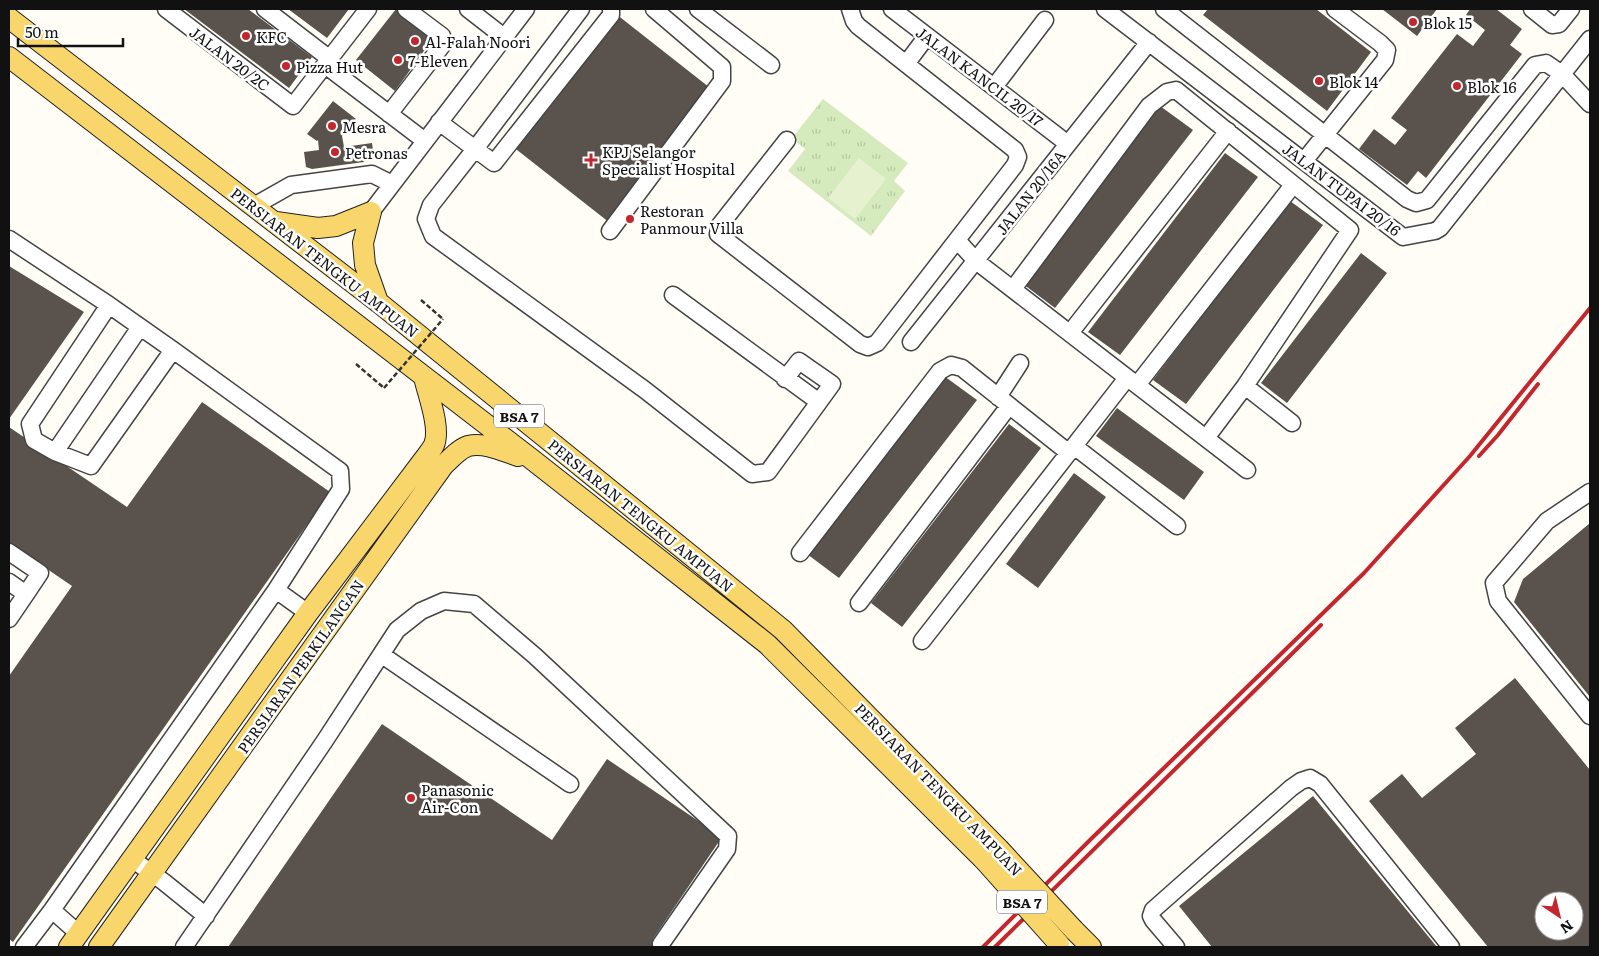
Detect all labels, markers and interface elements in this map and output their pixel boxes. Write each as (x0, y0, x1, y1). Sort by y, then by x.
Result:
place label: Blok 15 (1423, 11, 1473, 34)
scale bar (18, 15, 122, 47)
marker: Blok 15 (1407, 16, 1419, 28)
text: 50 m (25, 20, 59, 43)
street label: JALAN 20/2C (185, 20, 275, 96)
street label: JALAN KANCIL 20/17 (911, 20, 1049, 132)
place label: KFC (256, 25, 287, 48)
marker: KFC (240, 30, 252, 42)
place label: Al-Falah Noori (425, 30, 530, 53)
marker: Al-Falah Noori (409, 35, 421, 47)
place label: 7-Eleven (408, 49, 468, 72)
marker: 7-Eleven (392, 54, 404, 66)
place label: Pizza Hut (296, 55, 363, 78)
marker: Pizza Hut (280, 60, 292, 72)
place label: Blok 14 (1329, 70, 1378, 93)
marker: Blok 14 (1313, 75, 1325, 87)
place label: Blok 16 (1467, 75, 1517, 98)
marker: Blok 16 (1451, 80, 1463, 92)
place label: Mesra (342, 115, 387, 138)
marker: Mesra (326, 120, 338, 132)
street label: JALAN TUPAI 20/16 (1278, 137, 1406, 241)
place label: KPJ Selangor Specialist Hospital (602, 140, 735, 180)
place label: Petronas (345, 141, 408, 164)
street label: JALAN 20/16A (989, 145, 1071, 239)
marker: Petronas (329, 146, 341, 158)
marker: KPJ Selangor Specialist Hospital (584, 153, 598, 167)
street label: PERSIARAN TENGKU AMPUAN (226, 181, 424, 343)
place label: Restoran Panmour Villa (640, 199, 744, 239)
marker: Restoran Panmour Villa (624, 213, 636, 225)
road number: BSA 7 (494, 404, 544, 428)
street label: PERSIARAN TENGKU AMPUAN (543, 433, 739, 597)
street label: PERSIARAN PERKILANGAN (231, 574, 369, 758)
street label: PERSIARAN TENGKU AMPUAN (850, 697, 1028, 881)
place label: Panasonic Air-Con (421, 778, 494, 818)
marker: Panasonic Air-Con (405, 792, 417, 804)
road number: BSA 7 (997, 890, 1047, 914)
north arrow (1534, 891, 1584, 941)
text: N (1556, 916, 1578, 939)

